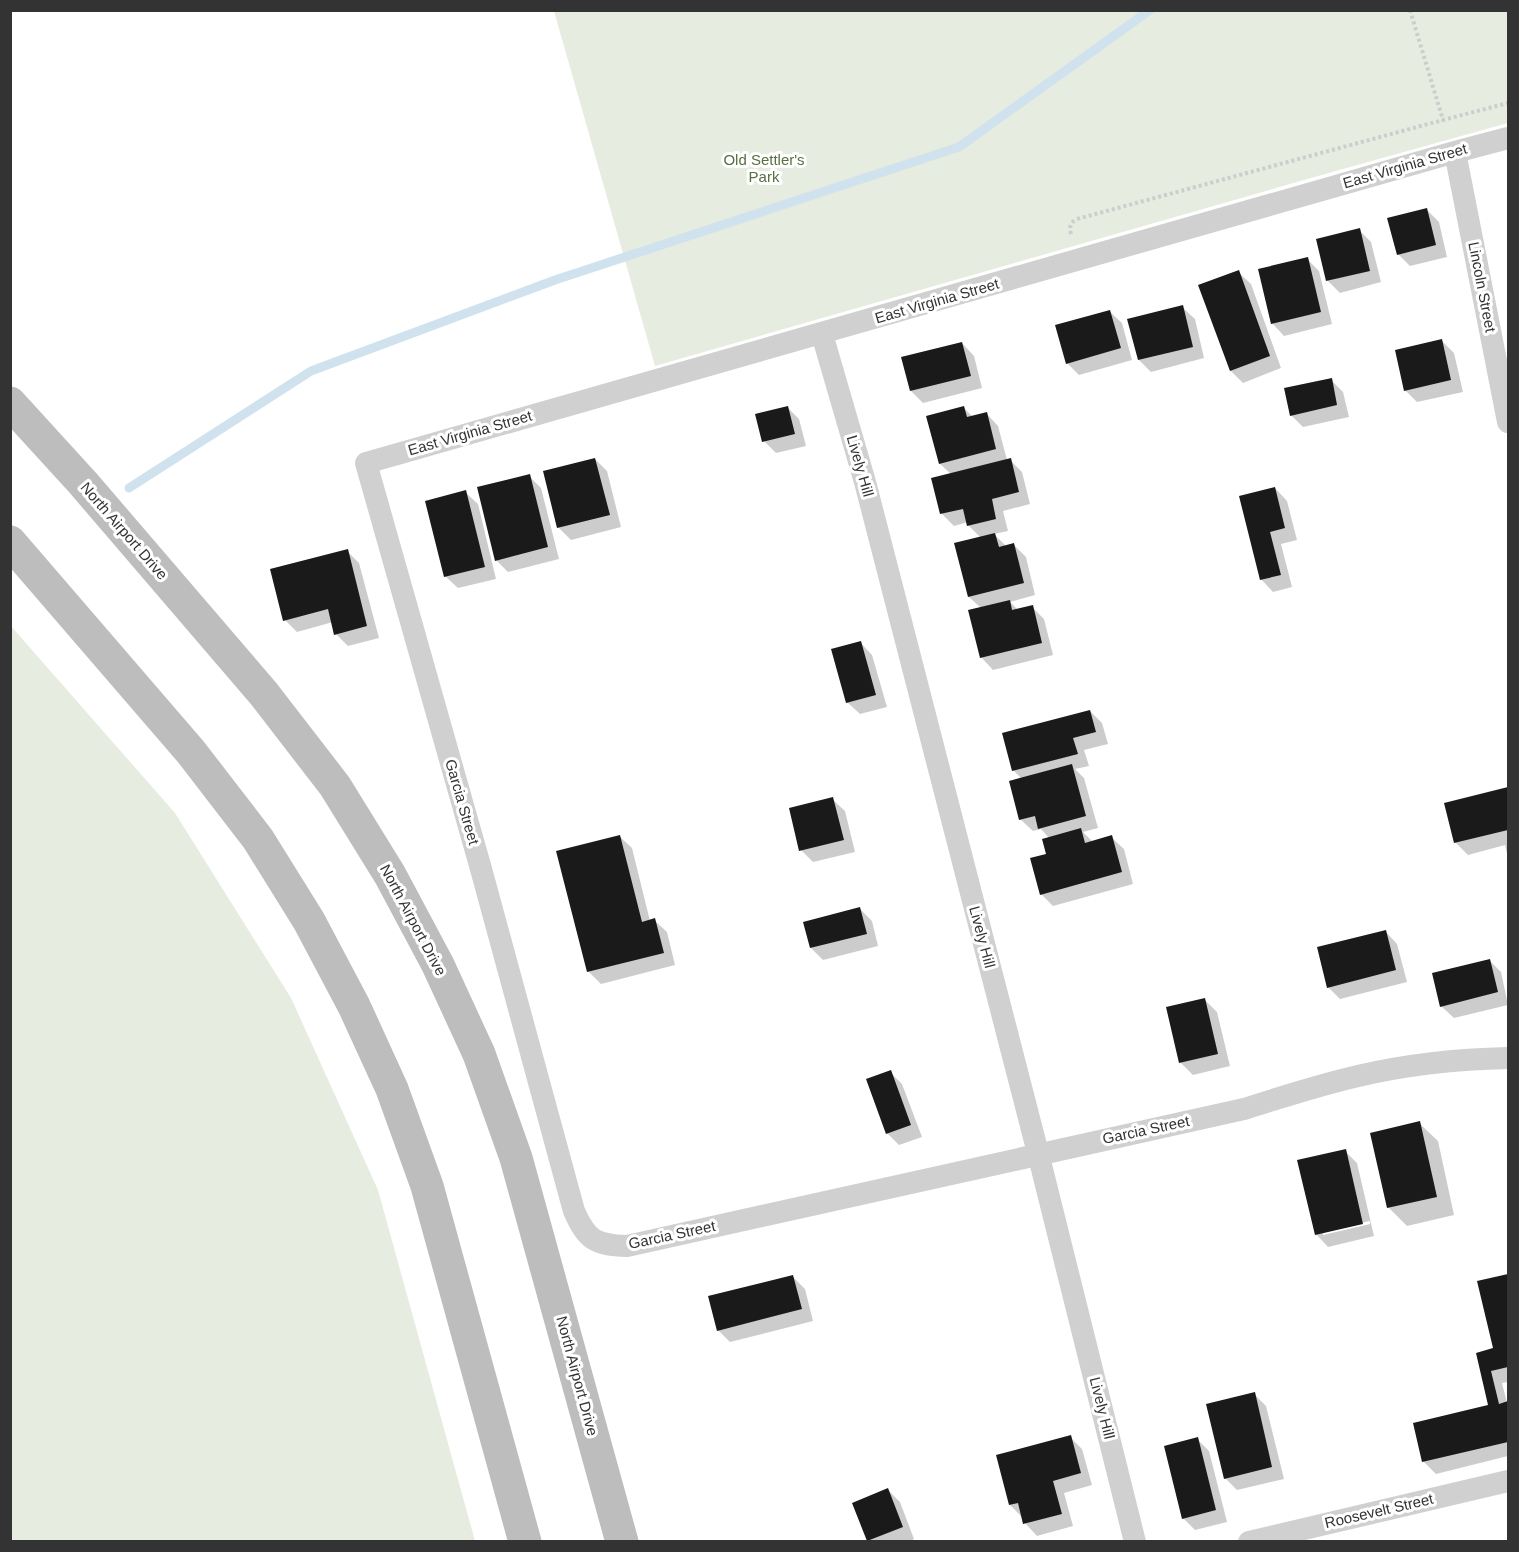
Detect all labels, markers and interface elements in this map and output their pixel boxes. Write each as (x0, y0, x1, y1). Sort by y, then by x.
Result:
street label: East Virginia Street (1341, 139, 1470, 191)
park label: Old Settler's Park (723, 151, 805, 185)
street label: Lincoln Street (1465, 240, 1500, 334)
street label: East Virginia Street (873, 274, 1002, 326)
street label: East Virginia Street (406, 406, 535, 458)
street label: Lively Hill (844, 433, 877, 499)
street label: North Airport Drive (77, 479, 171, 583)
street label: Garcia Street (442, 757, 483, 847)
street label: North Airport Drive (377, 861, 450, 978)
street label: Lively Hill (966, 904, 999, 970)
street label: Garcia Street (1101, 1112, 1192, 1147)
street label: Garcia Street (627, 1217, 718, 1252)
street label: North Airport Drive (553, 1314, 602, 1438)
street label: Lively Hill (1087, 1375, 1118, 1441)
street label: Roosevelt Street (1323, 1490, 1436, 1531)

